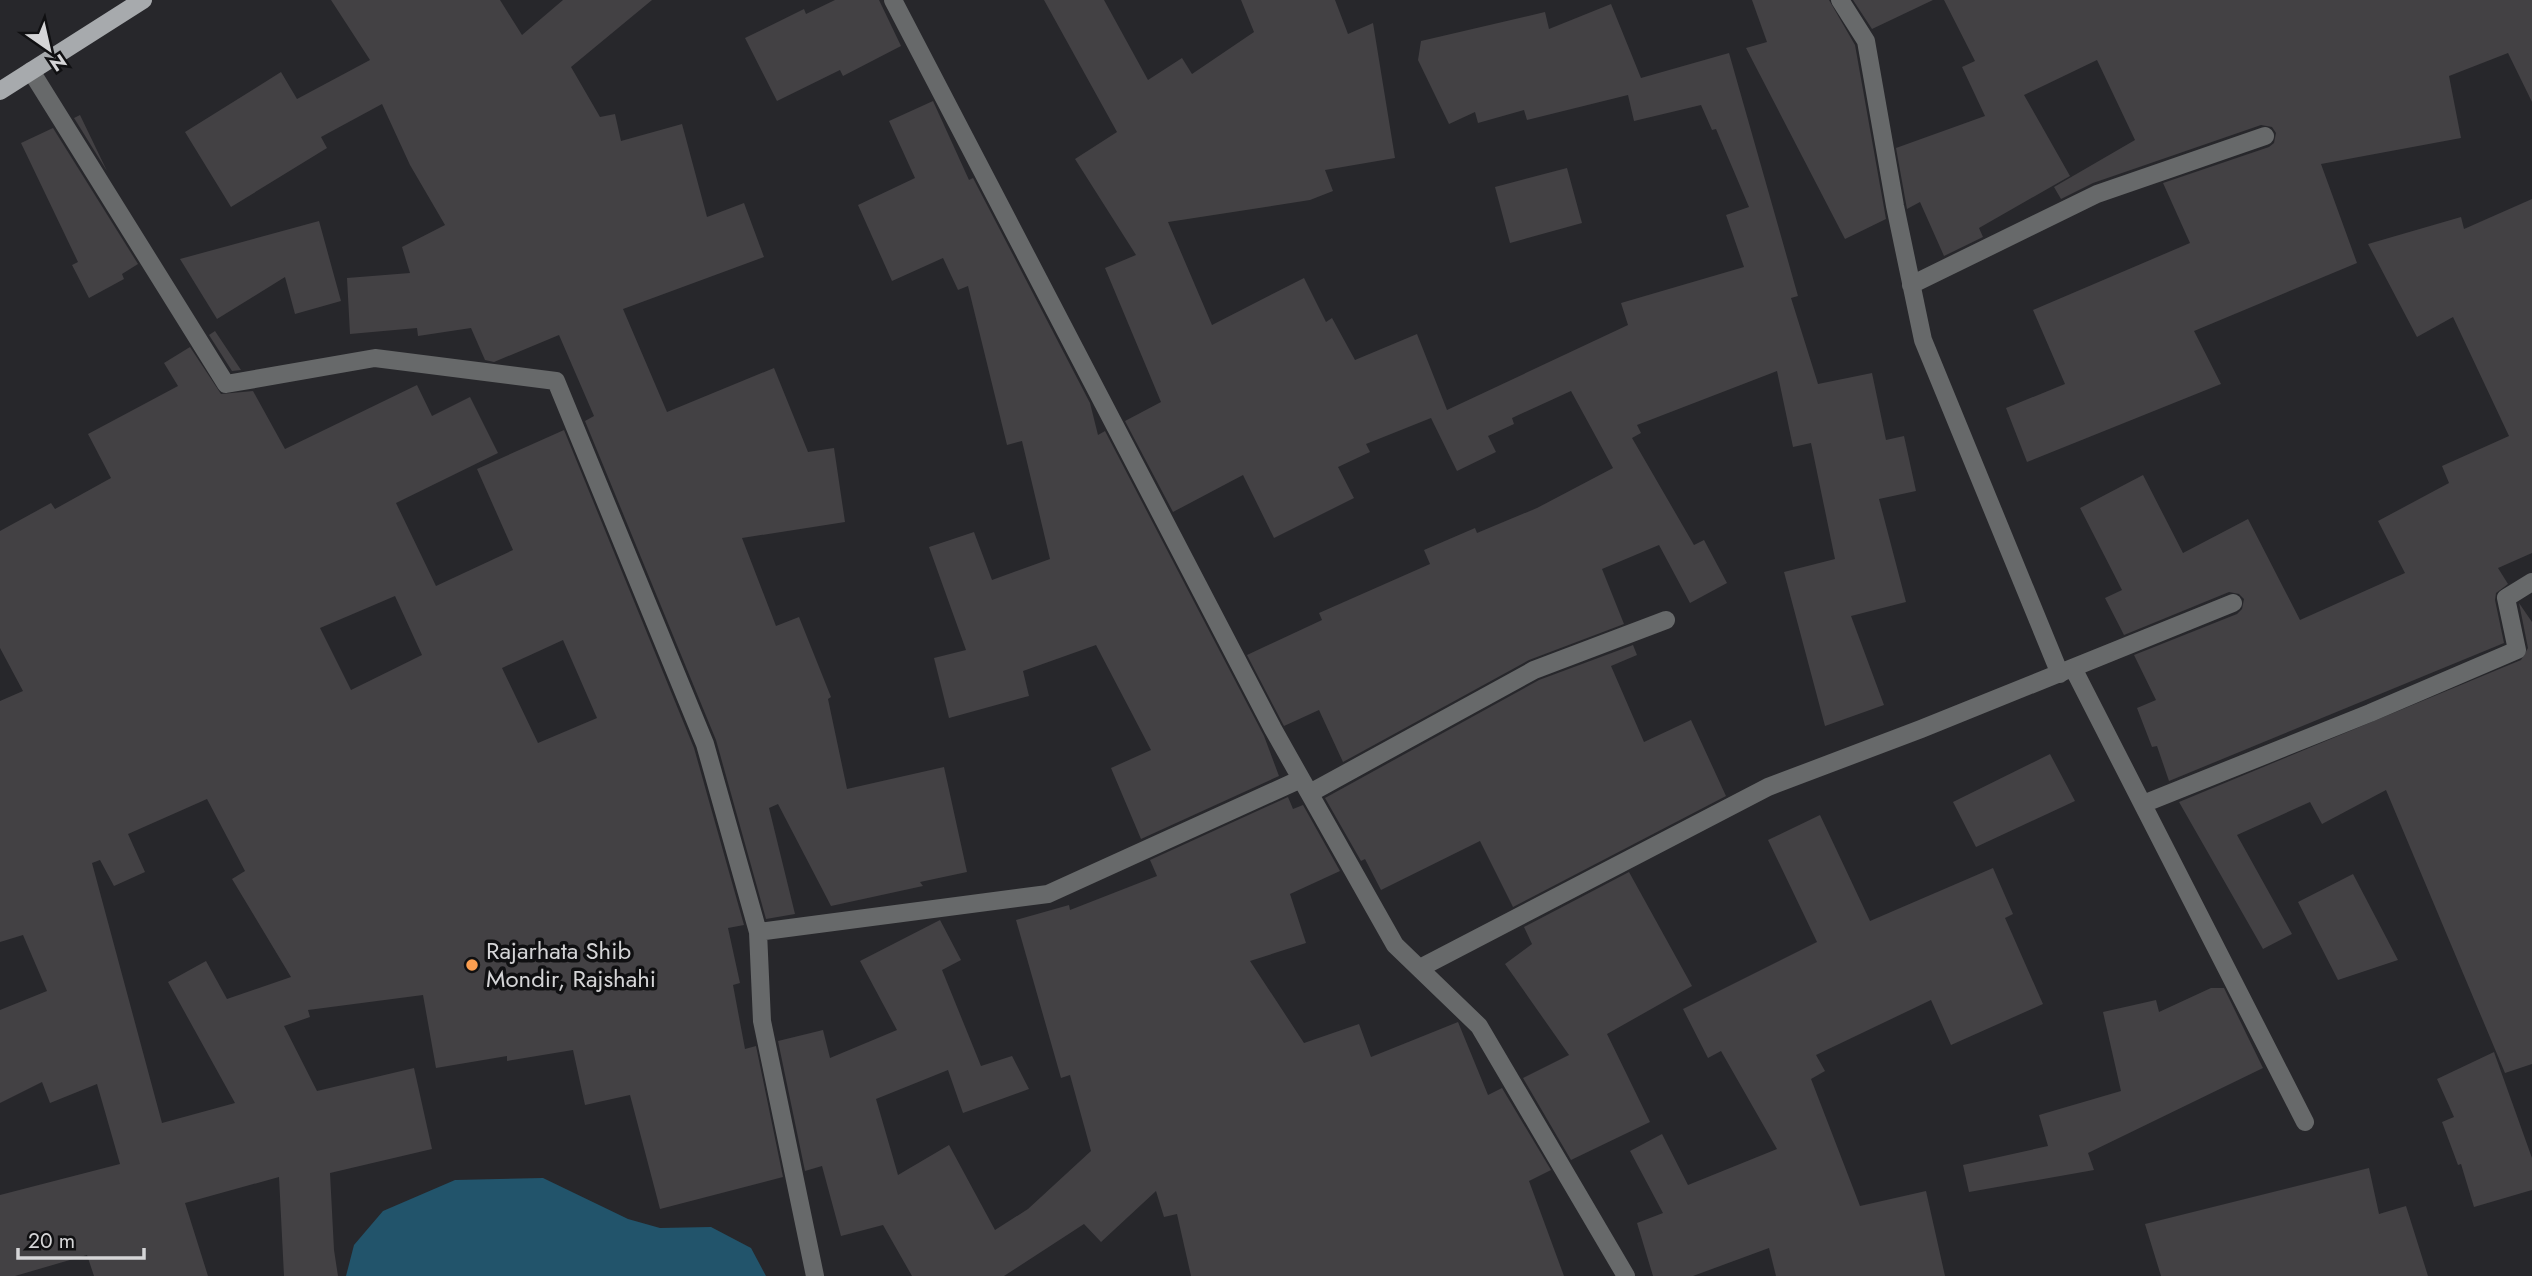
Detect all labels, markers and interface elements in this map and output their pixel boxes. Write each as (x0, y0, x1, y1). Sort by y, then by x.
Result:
north arrow (14, 14, 84, 84)
text: N (44, 47, 72, 78)
place label: Rajarhata Shib Mondir, Rajshahi (486, 933, 656, 996)
marker: Rajarhata Shib Mondir, Rajshahi (464, 957, 480, 973)
scale bar (18, 1216, 144, 1260)
text: 20 m (28, 1226, 75, 1256)

